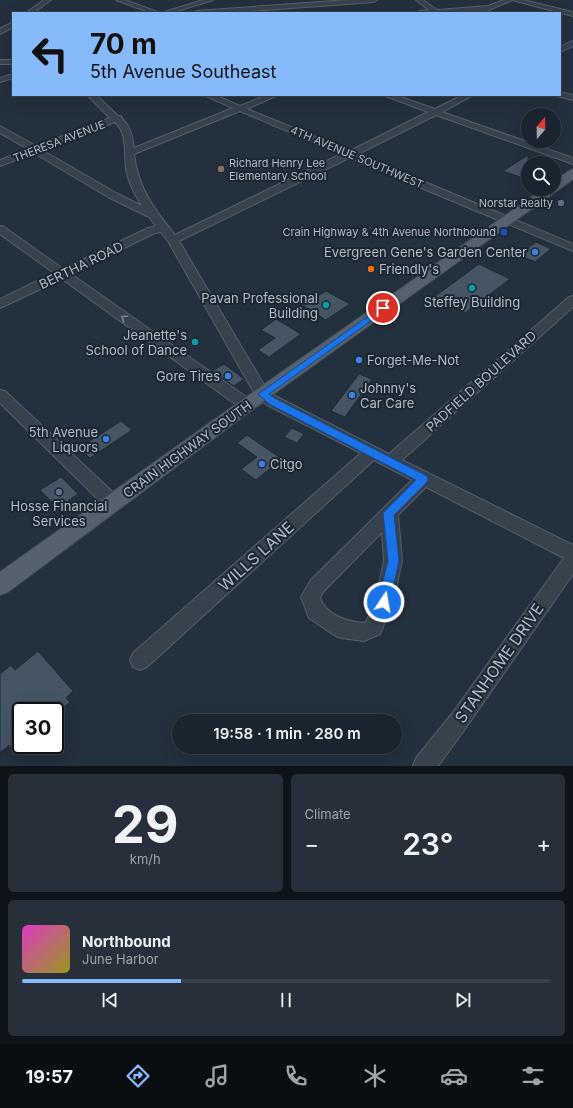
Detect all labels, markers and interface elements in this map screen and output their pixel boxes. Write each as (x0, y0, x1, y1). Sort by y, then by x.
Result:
text: 70 m (90, 27, 157, 61)
icon: left (24, 28, 76, 80)
text: 5th Avenue Southeast (90, 61, 277, 82)
north arrow (521, 108, 561, 148)
map controls (521, 108, 561, 196)
street label: THERESA AVENUE (11, 117, 107, 165)
street label: 4TH AVENUE SOUTHWEST (288, 123, 426, 191)
place label: Richard Henry Lee Elementary School (229, 156, 326, 183)
button: search (521, 156, 561, 196)
marker: Richard Henry Lee Elementary School (216, 164, 226, 174)
place label: Norstar Realty (479, 196, 553, 210)
marker: Norstar Realty (556, 198, 566, 208)
place label: Crain Highway & 4th Avenue Northbound (282, 225, 496, 239)
marker: Crain Highway & 4th Avenue Northbound (499, 227, 509, 237)
street label: BERTHA ROAD (36, 238, 126, 292)
place label: Evergreen Gene's Garden Center (324, 244, 527, 260)
marker: Evergreen Gene's Garden Center (530, 247, 540, 257)
place label: Friendly's (379, 261, 439, 277)
marker: Friendly's (366, 264, 376, 274)
marker: Steffey Building (467, 283, 477, 293)
place label: Pavan Professional Building (201, 290, 318, 321)
pin (366, 291, 400, 325)
place label: Steffey Building (424, 294, 520, 310)
icon: arrive (372, 297, 394, 319)
marker: Pavan Professional Building (321, 300, 331, 310)
one-way arrow (121, 316, 128, 323)
place label: Jeanette's School of Dance (86, 327, 187, 358)
street label: PADFIELD BOULEVARD (422, 327, 540, 435)
marker: Jeanette's School of Dance (190, 337, 200, 347)
place label: Forget-Me-Not (367, 352, 459, 368)
marker: Forget-Me-Not (354, 355, 364, 365)
place label: Gore Tires (156, 368, 220, 384)
marker: Gore Tires (223, 371, 233, 381)
place label: Johnny's Car Care (360, 380, 416, 411)
marker: Johnny's Car Care (347, 390, 357, 400)
street label: CRAIN HIGHWAY SOUTH (120, 397, 254, 501)
place label: 5th Avenue Liquors (29, 424, 98, 455)
marker: 5th Avenue Liquors (101, 434, 111, 444)
place label: Citgo (270, 456, 303, 472)
marker: Citgo (257, 459, 267, 469)
marker: Hosse Financial Services (54, 487, 64, 497)
place label: Hosse Financial Services (11, 498, 107, 529)
street label: WILLS LANE (214, 517, 298, 595)
position arrow (363, 581, 405, 623)
street label: STANHOME DRIVE (450, 599, 548, 727)
speed limit sign: 30 (12, 702, 64, 754)
text: 19:58 · 1 min · 280 m (213, 724, 361, 743)
text: 29 (112, 793, 179, 856)
text: Climate (305, 806, 351, 822)
text: 23° (402, 826, 453, 862)
text: − (305, 831, 319, 857)
text: + (536, 831, 551, 857)
text: km/h (130, 851, 161, 867)
text: Northbound (82, 932, 171, 951)
text: June Harbor (82, 951, 159, 967)
icon: previous (99, 989, 121, 1011)
icon: pause (275, 989, 297, 1011)
icon: next (452, 989, 474, 1011)
icon: directions (124, 1062, 152, 1090)
icon: music (203, 1062, 231, 1090)
icon: phone (282, 1062, 310, 1090)
icon: climate (361, 1062, 389, 1090)
icon: car (440, 1062, 468, 1090)
icon: filters (519, 1062, 547, 1090)
text: 19:57 (26, 1066, 73, 1087)

